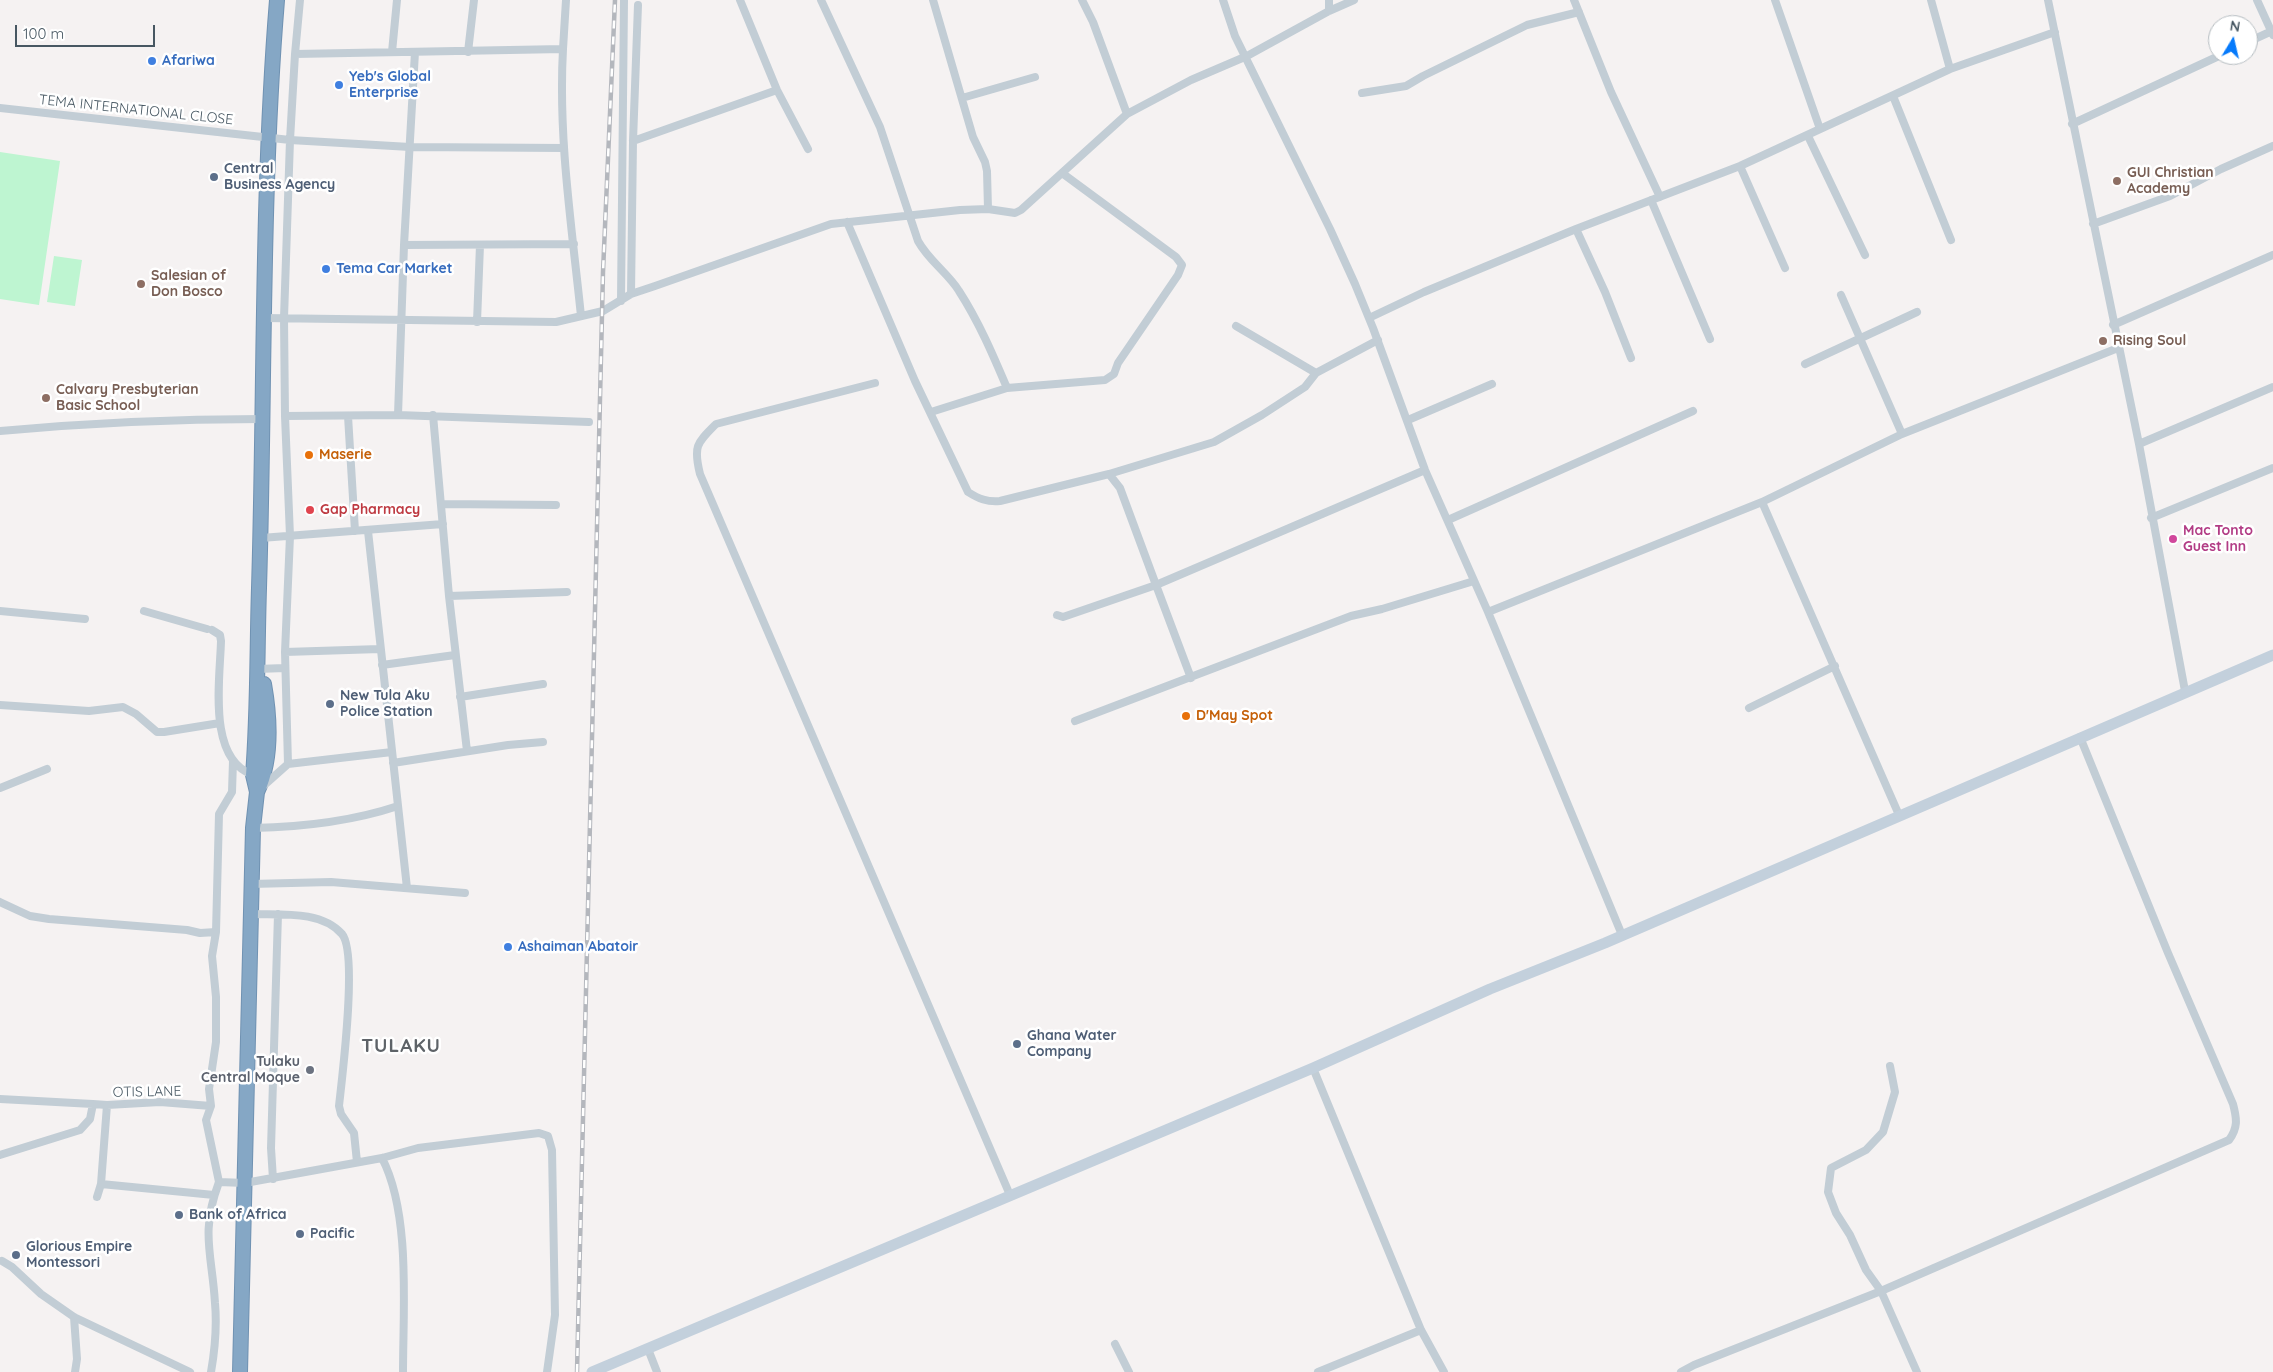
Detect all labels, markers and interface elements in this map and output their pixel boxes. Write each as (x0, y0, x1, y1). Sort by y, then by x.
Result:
scale bar (18, 15, 158, 47)
north arrow (2208, 15, 2258, 65)
text: N (2229, 16, 2242, 36)
text: 100 m (23, 24, 64, 43)
place label: Afariwa (162, 53, 215, 69)
marker: Afariwa (146, 55, 158, 67)
place label: Yeb's Global Enterprise (349, 69, 431, 102)
marker: Yeb's Global Enterprise (333, 79, 345, 91)
street label: TEMA INTERNATIONAL CLOSE (38, 91, 234, 129)
place label: Central Business Agency (224, 161, 335, 193)
place label: GUI Christian Academy (2127, 165, 2214, 198)
marker: Central Business Agency (208, 171, 220, 183)
marker: GUI Christian Academy (2111, 175, 2123, 187)
place label: Tema Car Market (336, 261, 453, 277)
marker: Tema Car Market (320, 263, 332, 275)
place label: Salesian of Don Bosco (151, 268, 226, 300)
marker: Salesian of Don Bosco (135, 278, 147, 290)
place label: Rising Soul (2113, 333, 2186, 349)
marker: Rising Soul (2097, 335, 2109, 347)
place label: Calvary Presbyterian Basic School (56, 382, 199, 414)
marker: Calvary Presbyterian Basic School (40, 392, 52, 404)
place label: Maserie (319, 447, 372, 463)
marker: Maserie (303, 449, 315, 461)
place label: Gap Pharmacy (320, 502, 420, 518)
marker: Gap Pharmacy (304, 504, 316, 516)
place label: Mac Tonto Guest Inn (2183, 523, 2253, 556)
marker: Mac Tonto Guest Inn (2167, 533, 2179, 545)
place label: New Tula Aku Police Station (340, 688, 433, 720)
marker: New Tula Aku Police Station (324, 698, 336, 710)
place label: D'May Spot (1196, 708, 1273, 724)
marker: D'May Spot (1180, 710, 1192, 722)
place label: Ashaiman Abatoir (518, 939, 638, 955)
marker: Ashaiman Abatoir (502, 941, 514, 953)
place label: Ghana Water Company (1027, 1028, 1117, 1060)
district label: TULAKU (360, 1035, 442, 1057)
marker: Ghana Water Company (1011, 1038, 1023, 1050)
place label: Tulaku Central Moque (201, 1054, 300, 1086)
marker: Tulaku Central Moque (304, 1064, 316, 1076)
street label: OTIS LANE (112, 1083, 182, 1101)
place label: Bank of Africa (189, 1207, 286, 1223)
marker: Bank of Africa (173, 1209, 185, 1221)
place label: Pacific (310, 1226, 354, 1242)
marker: Pacific (294, 1228, 306, 1240)
place label: Glorious Empire Montessori (26, 1239, 132, 1272)
marker: Glorious Empire Montessori (10, 1249, 22, 1261)

